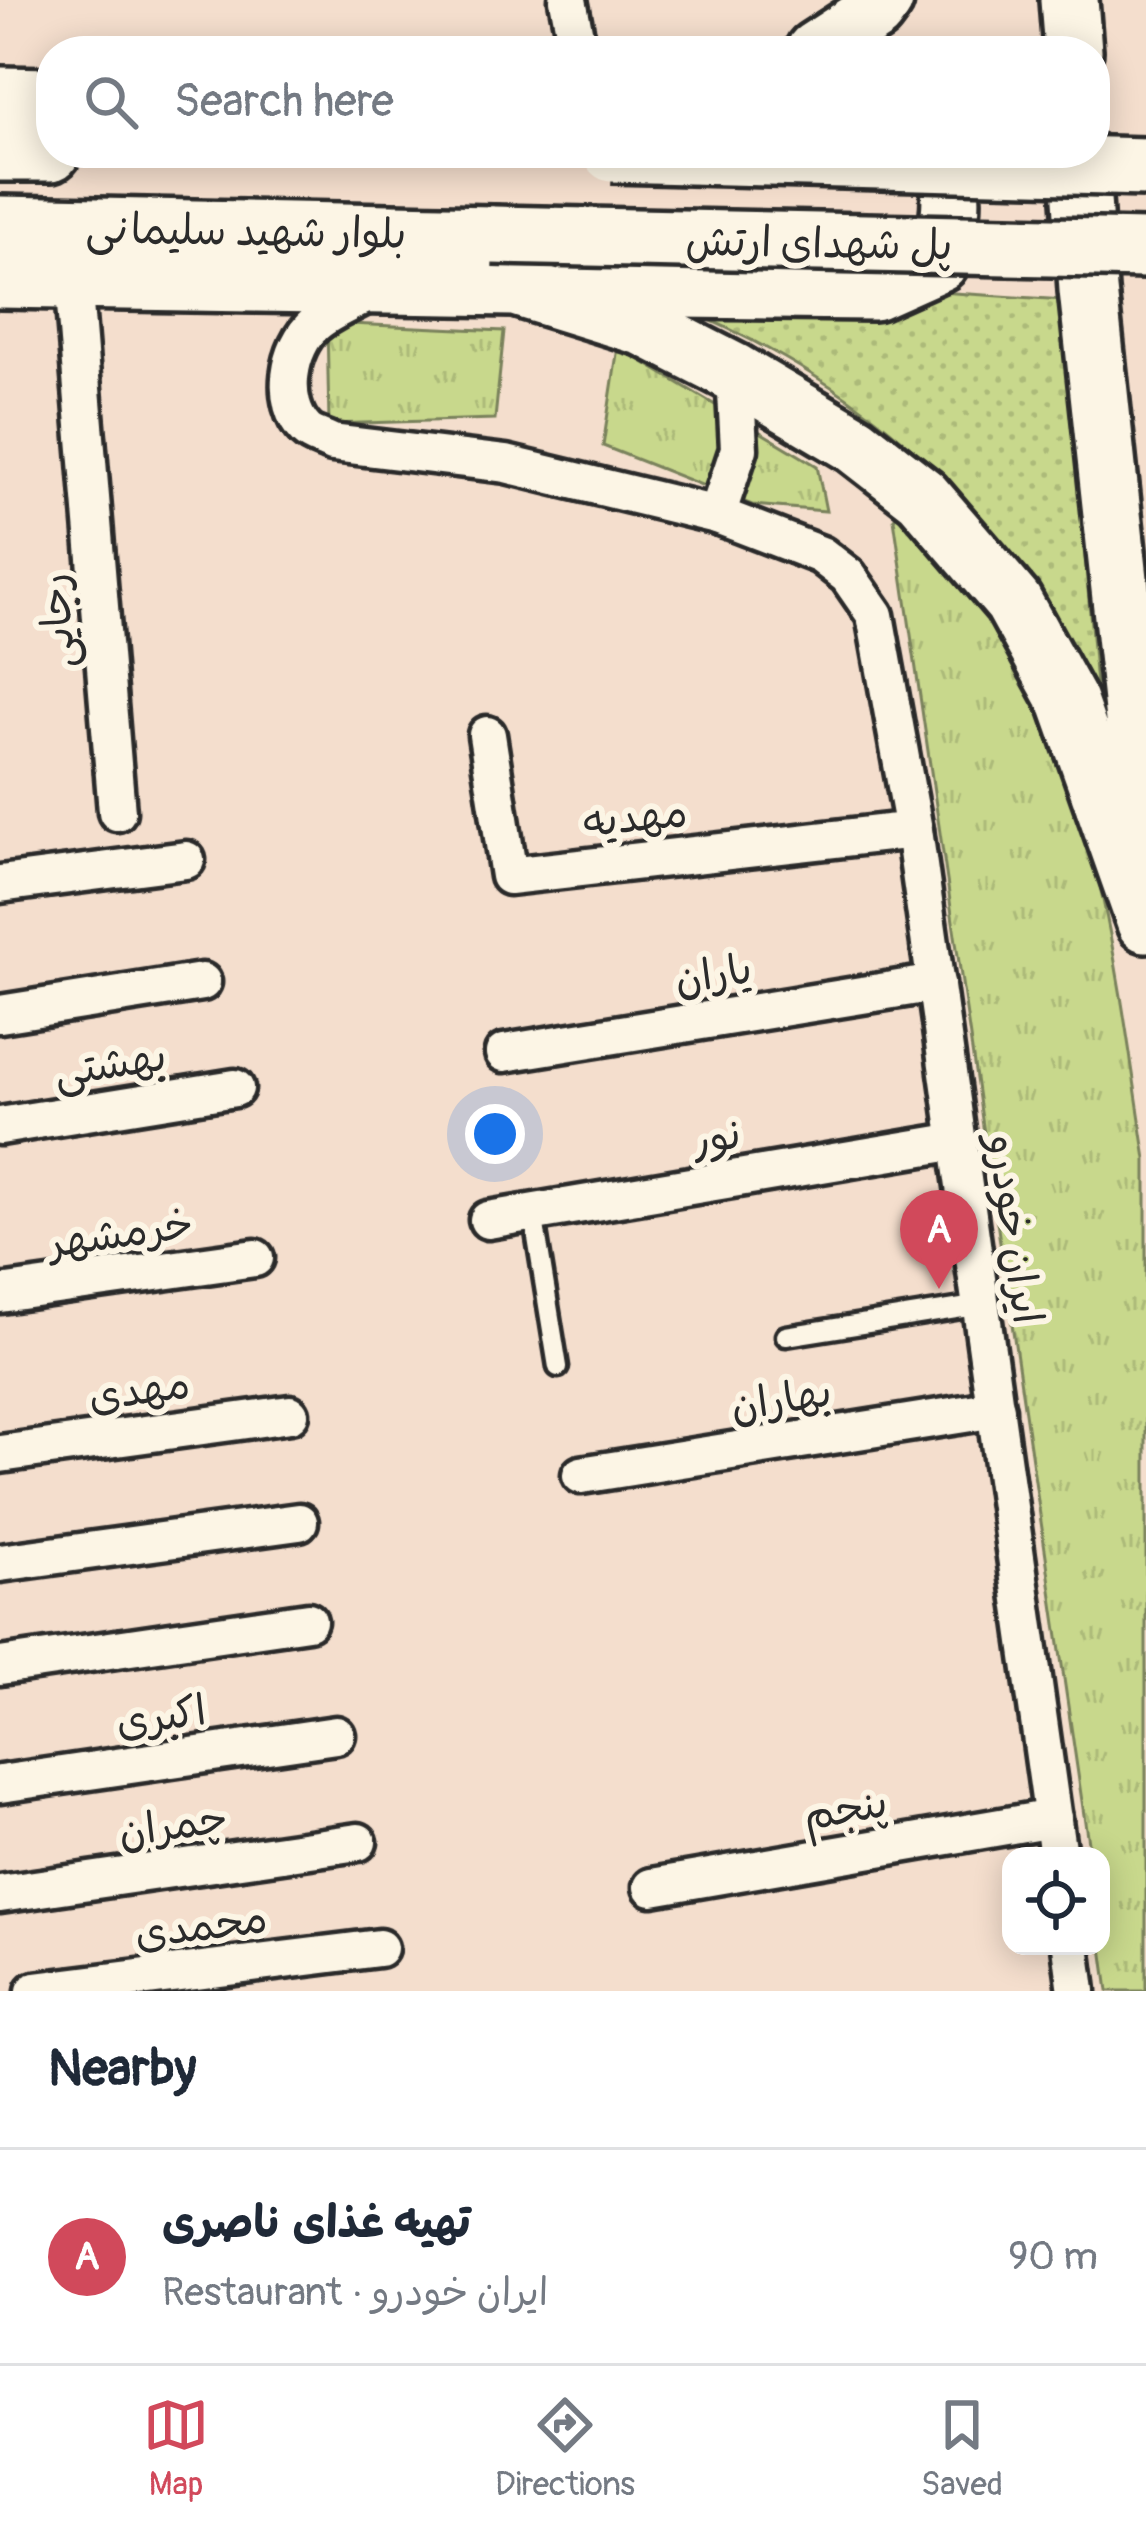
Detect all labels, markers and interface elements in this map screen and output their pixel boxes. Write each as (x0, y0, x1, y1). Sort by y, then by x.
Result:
search box (36, 36, 1110, 168)
icon: search (78, 69, 144, 135)
text: Search here (174, 74, 394, 130)
street label: بلوار شهید سلیمانی (85, 203, 407, 261)
street label: پل شهدای ارتش (685, 216, 953, 272)
street label: رجایی (28, 571, 88, 670)
street label: مهدیه (581, 787, 690, 849)
street label: یاران (671, 943, 755, 1007)
street label: بهشتی (51, 1030, 170, 1099)
your location (465, 1104, 525, 1164)
street label: نور (687, 1108, 745, 1168)
street label: ایران خودرو (975, 1128, 1053, 1327)
pin: A (900, 1190, 978, 1289)
street label: خرمشهر (43, 1198, 197, 1270)
street label: مهدی (85, 1358, 193, 1424)
street label: بهاران (727, 1366, 835, 1434)
street label: اکبری (113, 1685, 210, 1749)
street label: پنجم (799, 1777, 892, 1847)
street label: چمران (115, 1793, 231, 1859)
map controls (1002, 1847, 1110, 1955)
button: locate (1002, 1847, 1110, 1955)
street label: محمدی (132, 1893, 270, 1961)
text: Nearby (48, 2037, 196, 2101)
text: تهیه غذای ناصری (162, 2195, 471, 2251)
text: A (74, 2232, 100, 2281)
text: 90 m (1008, 2232, 1098, 2281)
text: Restaurant · ایران خودرو (162, 2268, 548, 2317)
tab: Map (143, 2392, 209, 2505)
tab: Directions (495, 2392, 635, 2505)
tab: Saved (921, 2392, 1003, 2505)

